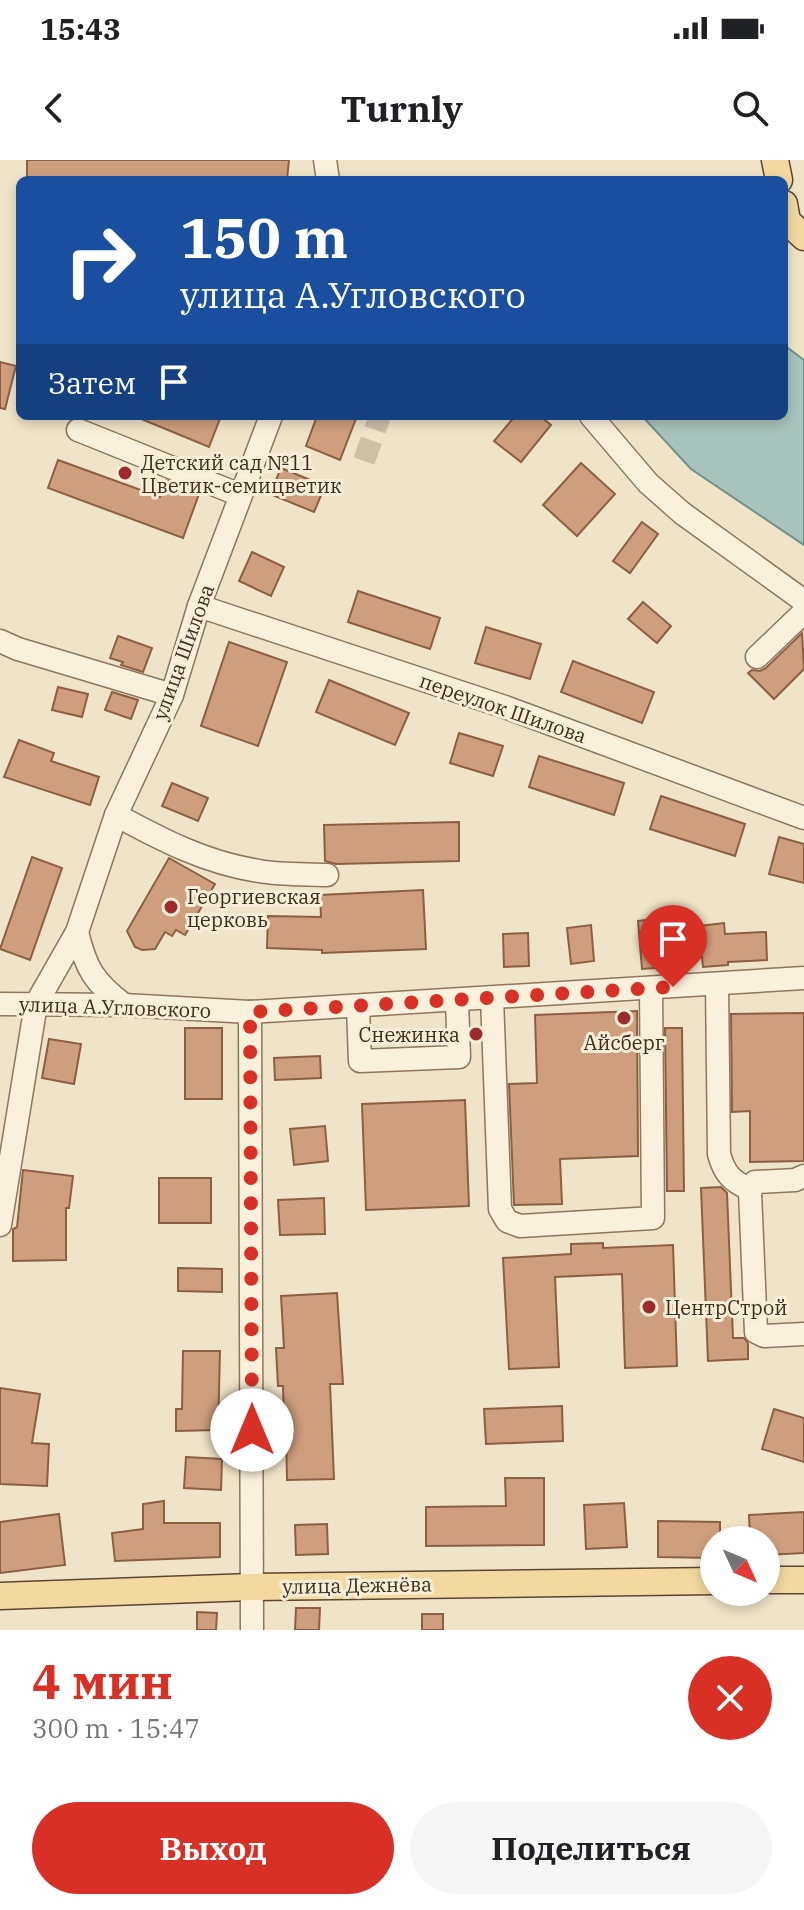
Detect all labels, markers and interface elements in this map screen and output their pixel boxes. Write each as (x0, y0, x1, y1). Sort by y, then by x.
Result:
text: 15:43 (40, 9, 121, 48)
text: Turnly (341, 85, 463, 132)
icon: back (32, 86, 76, 130)
icon: search (728, 86, 772, 130)
text: 150 m (180, 201, 348, 273)
icon: right (48, 208, 152, 312)
text: улица А.Угловского (180, 271, 526, 318)
icon: arrive (152, 360, 196, 404)
text: Затем (48, 363, 136, 402)
place label: Детский сад №11 Цветик-семицветик (141, 449, 342, 499)
marker: Детский сад №11 Цветик-семицветик (116, 464, 134, 482)
street label: улица Шилова (146, 580, 220, 724)
street label: переулок Шилова (416, 667, 590, 749)
place label: Георгиевская церковь (187, 883, 321, 933)
marker: Георгиевская церковь (162, 898, 180, 916)
pin (639, 905, 707, 987)
icon: arrive (651, 917, 695, 961)
street label: улица А.Угловского (19, 990, 211, 1024)
marker: Айсберг (615, 1009, 633, 1027)
place label: Снежинка (358, 1021, 460, 1048)
marker: Снежинка (467, 1025, 485, 1043)
place label: Айсберг (583, 1029, 665, 1056)
place label: ЦентрСтрой (665, 1294, 788, 1321)
marker: ЦентрСтрой (640, 1298, 658, 1316)
position arrow (210, 1388, 294, 1472)
north arrow (700, 1526, 780, 1606)
map controls (700, 1526, 780, 1606)
street label: улица Дежнёва (282, 1570, 432, 1600)
text: 4 мин (32, 1650, 173, 1712)
button: close (688, 1656, 772, 1740)
text: 300 m · 15:47 (32, 1711, 200, 1745)
button: Выход (32, 1802, 394, 1894)
button: Поделиться (410, 1802, 772, 1894)

